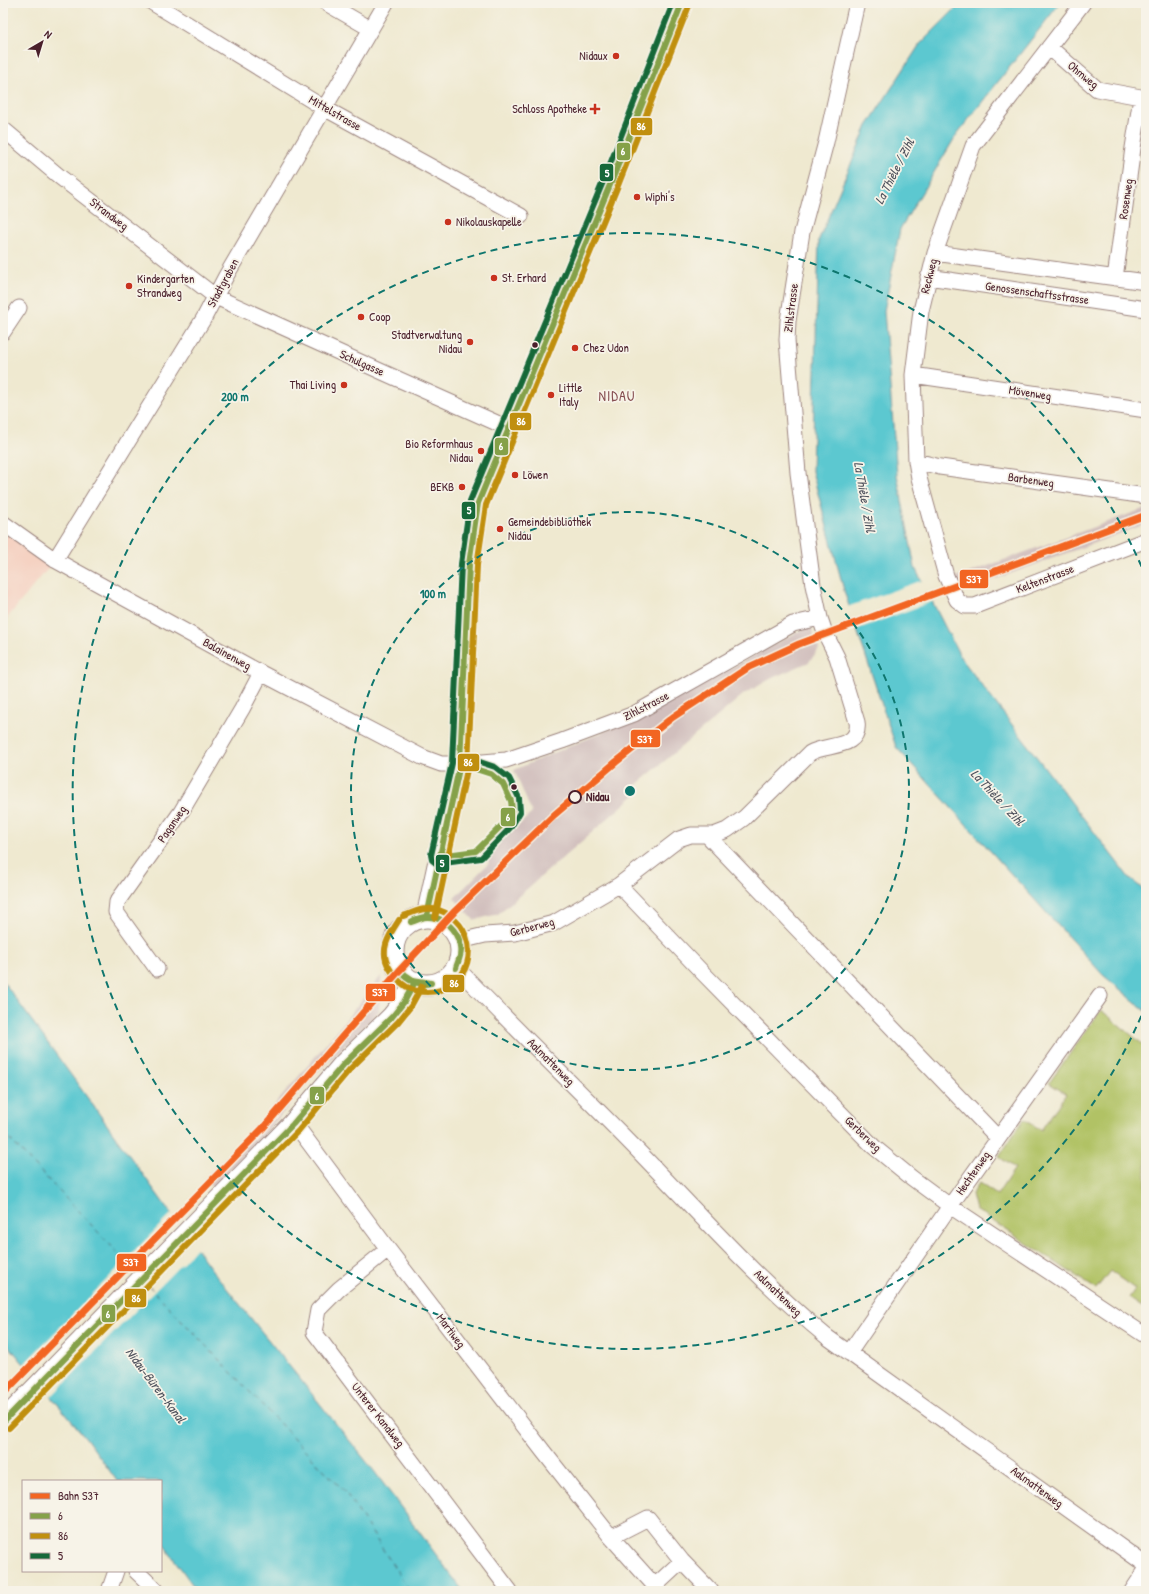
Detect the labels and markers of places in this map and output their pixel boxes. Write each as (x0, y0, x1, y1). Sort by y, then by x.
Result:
place label: Nidaux (579, 47, 608, 64)
marker: Nidaux (611, 51, 621, 61)
place label: Schloss Apotheke (512, 100, 587, 117)
marker: Schloss Apotheke (590, 104, 600, 114)
place label: Wiphi's (645, 188, 675, 205)
marker: Wiphi's (632, 192, 642, 202)
place label: Nikolauskapelle (456, 213, 522, 230)
marker: Nikolauskapelle (443, 217, 453, 227)
place label: St. Erhard (502, 269, 546, 286)
place label: Kindergarten Strandweg (137, 270, 194, 301)
marker: St. Erhard (489, 273, 499, 283)
marker: Kindergarten Strandweg (124, 281, 134, 291)
place label: Coop (369, 308, 390, 325)
marker: Coop (356, 312, 366, 322)
place label: Stadtverwaltung Nidau (392, 326, 462, 357)
marker: Stadtverwaltung Nidau (465, 337, 475, 347)
place label: Chez Udon (583, 339, 629, 356)
unlabelled marker (530, 340, 540, 350)
marker: Chez Udon (570, 343, 580, 353)
place label: Thai Living (290, 376, 336, 393)
place label: Little Italy (559, 379, 583, 410)
marker: Thai Living (339, 380, 349, 390)
marker: Little Italy (546, 390, 556, 400)
place label: Bio Reformhaus Nidau (405, 435, 473, 466)
marker: Bio Reformhaus Nidau (476, 446, 486, 456)
place label: Löwen (523, 466, 548, 483)
marker: Löwen (510, 470, 520, 480)
place label: BEKB (430, 478, 454, 495)
marker: BEKB (457, 482, 467, 492)
place label: Gemeindebibliothek Nidau (508, 513, 591, 544)
marker: Gemeindebibliothek Nidau (495, 524, 505, 534)
unlabelled marker (509, 782, 519, 792)
centre of rings (623, 784, 637, 798)
place label: Nidau (586, 788, 609, 805)
marker: Nidau (568, 790, 582, 804)

